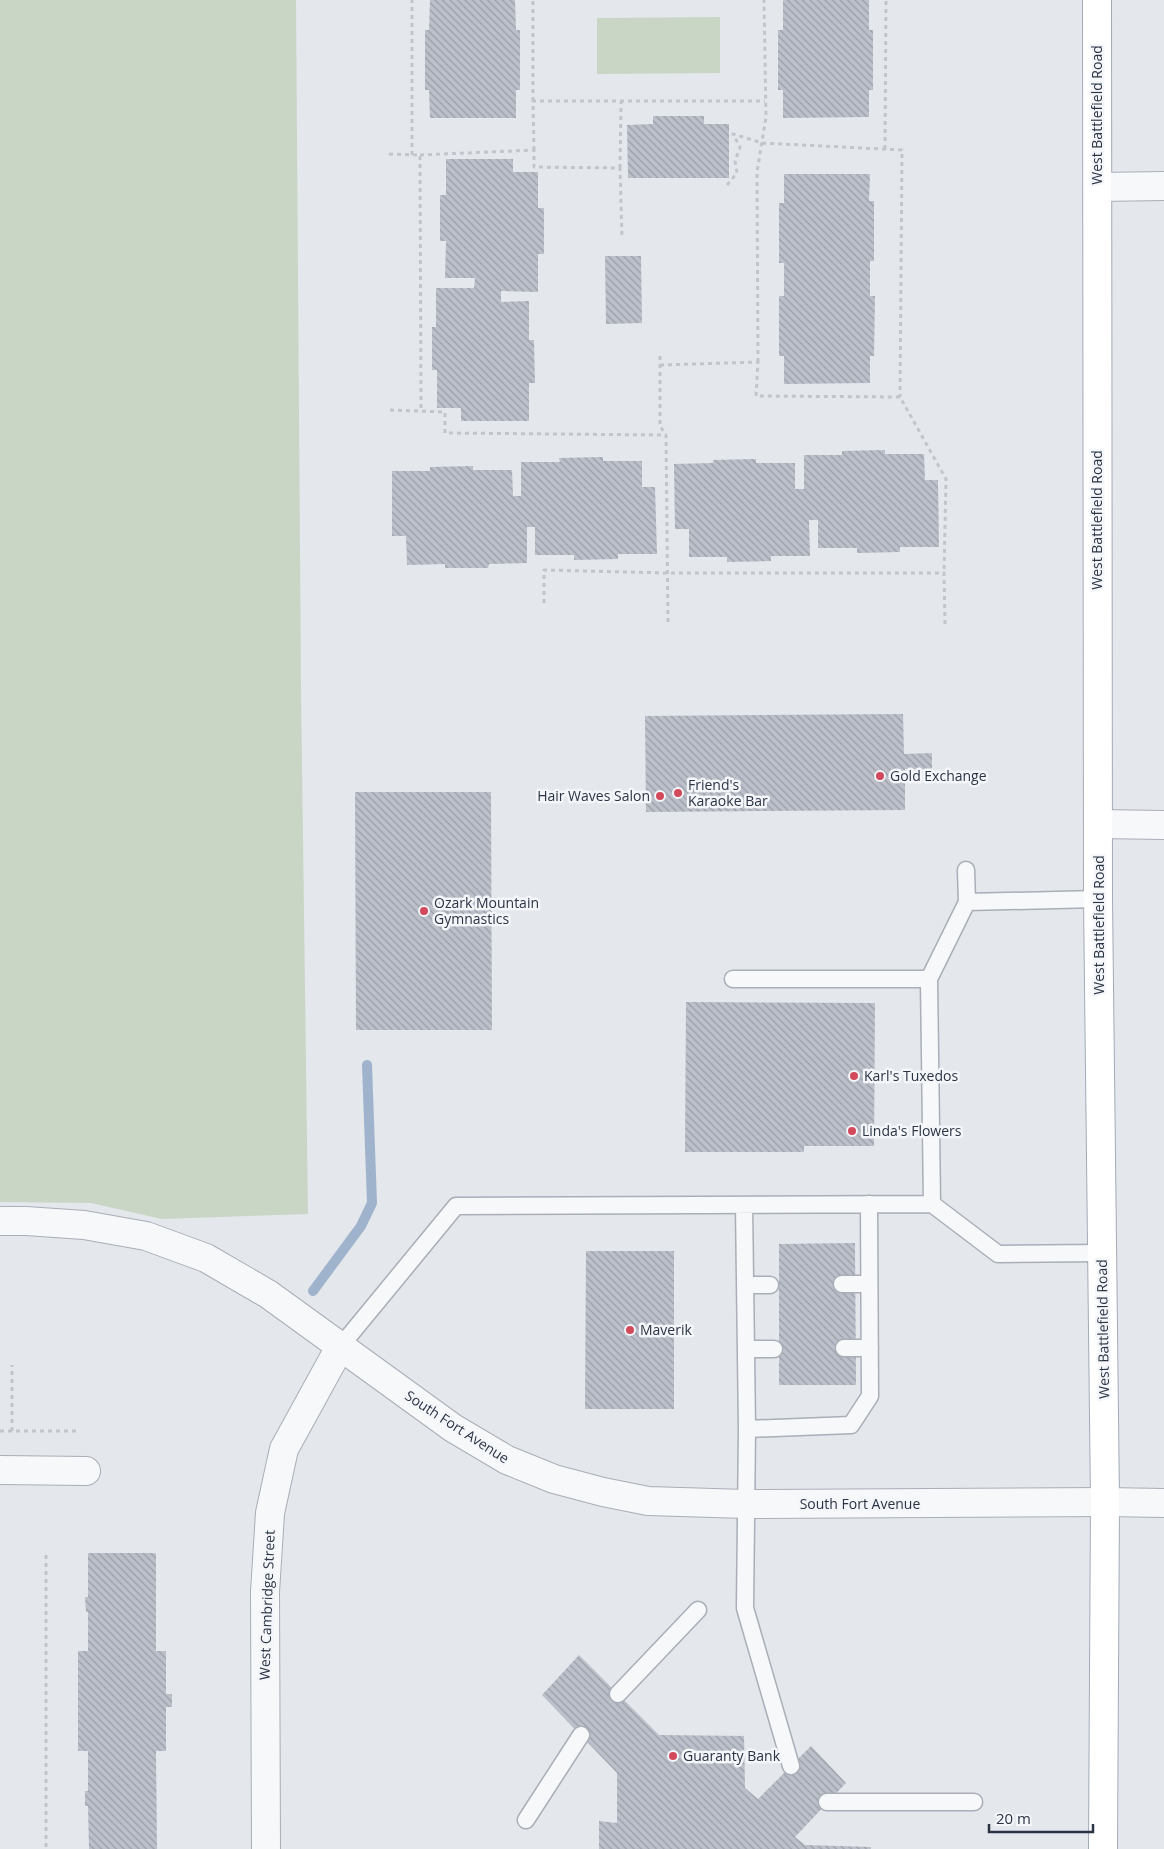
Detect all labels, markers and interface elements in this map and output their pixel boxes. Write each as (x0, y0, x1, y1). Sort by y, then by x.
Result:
street label: West Battlefield Road (1087, 45, 1106, 185)
street label: West Battlefield Road (1087, 450, 1106, 590)
place label: Gold Exchange (890, 766, 987, 785)
marker: Gold Exchange (874, 770, 886, 782)
place label: Friend's Karaoke Bar (688, 775, 768, 810)
place label: Hair Waves Salon (537, 786, 650, 805)
marker: Friend's Karaoke Bar (672, 787, 684, 799)
marker: Hair Waves Salon (654, 790, 666, 802)
street label: West Battlefield Road (1089, 855, 1108, 995)
place label: Ozark Mountain Gymnastics (434, 893, 539, 928)
marker: Ozark Mountain Gymnastics (418, 905, 430, 917)
place label: Karl's Tuxedos (864, 1066, 958, 1085)
marker: Karl's Tuxedos (848, 1070, 860, 1082)
place label: Linda's Flowers (862, 1121, 962, 1140)
marker: Linda's Flowers (846, 1125, 858, 1137)
street label: West Battlefield Road (1092, 1259, 1113, 1399)
place label: Maverik (640, 1320, 692, 1339)
marker: Maverik (624, 1324, 636, 1336)
street label: South Fort Avenue (402, 1386, 513, 1467)
street label: South Fort Avenue (800, 1494, 920, 1513)
street label: West Cambridge Street (254, 1530, 279, 1680)
place label: Guaranty Bank (683, 1746, 781, 1765)
marker: Guaranty Bank (667, 1750, 679, 1762)
scale bar (989, 1802, 1093, 1834)
text: 20 m (996, 1808, 1031, 1828)

